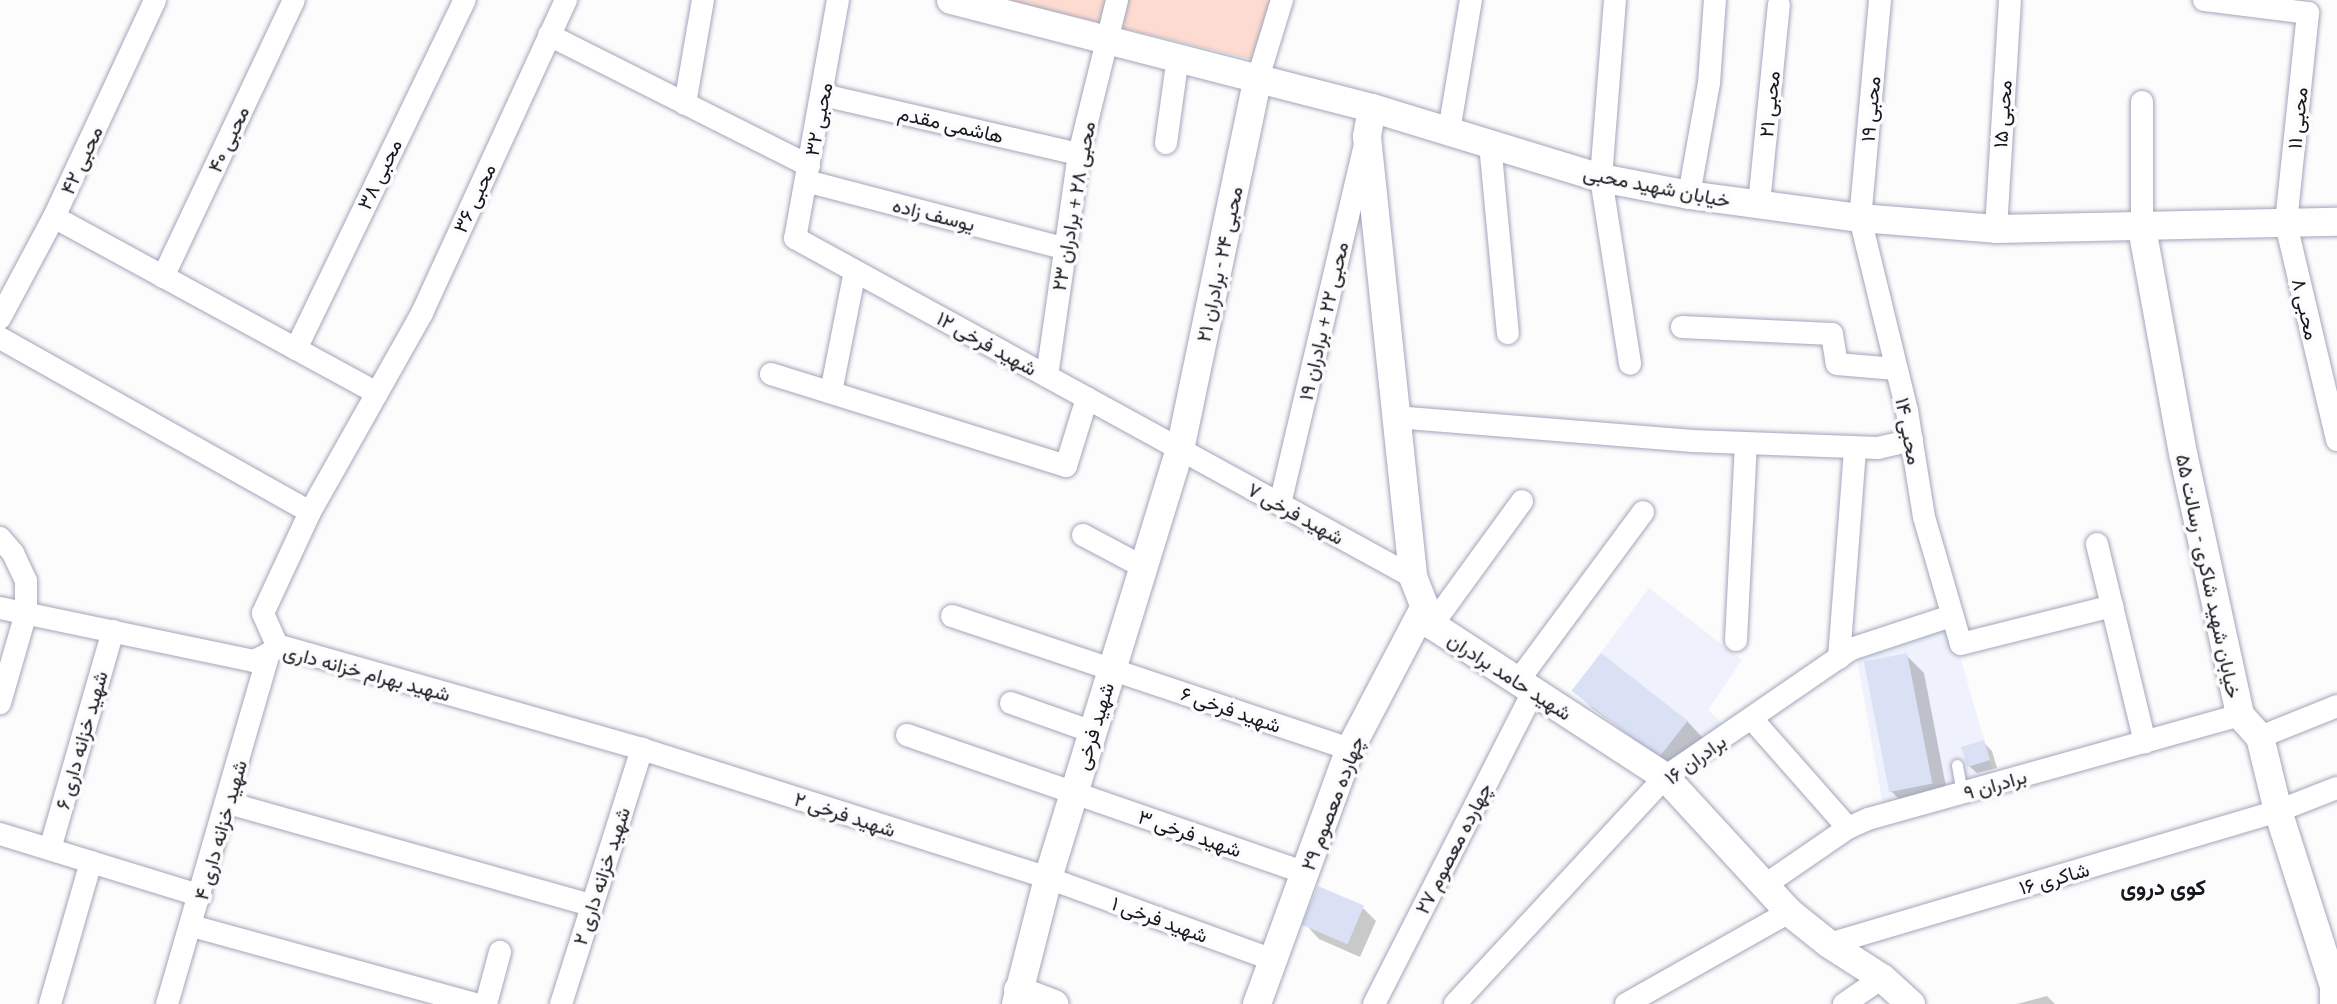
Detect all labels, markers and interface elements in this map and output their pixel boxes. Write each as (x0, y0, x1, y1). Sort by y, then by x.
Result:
street label: محبی ۲۱ (1754, 69, 1784, 139)
street label: محبی ۱۹ (1855, 75, 1885, 143)
street label: محبی ۱۵ (1988, 79, 2016, 149)
street label: محبی ۳۲ (799, 80, 837, 158)
street label: محبی ۱۱ (2282, 86, 2312, 150)
street label: هاشمی مقدم (896, 100, 1006, 148)
street label: محبی ۴۰ (202, 102, 254, 176)
street label: محبی ۲۸ + برادران ۲۳ (1046, 119, 1100, 293)
street label: محبی ۴۲ (55, 122, 107, 198)
street label: محبی ۳۸ (352, 135, 406, 213)
street label: محبی ۳۶ (448, 160, 500, 236)
street label: خیابان شهید محبی (1581, 160, 1733, 212)
street label: محبی ۲۴ - برادران ۲۱ (1191, 184, 1247, 344)
street label: یوسف زاده (890, 192, 978, 236)
street label: محبی ۲۲ + برادران ۱۹ (1293, 239, 1353, 403)
street label: محبی ۸ (2287, 276, 2325, 342)
street label: شهید فرخی ۱۲ (933, 306, 1041, 380)
street label: محبی ۱۴ (1891, 395, 1927, 467)
street label: خیابان شهید شاکری - رسالت ۵۵ (2171, 452, 2247, 700)
street label: شهید فرخی ۷ (1244, 477, 1348, 549)
street label: شهید حامد برادران (1444, 627, 1576, 725)
street label: شهید بهرام خزانه داری (281, 638, 453, 706)
street label: شهید خزانه داری ۶ (50, 668, 112, 812)
street label: شهید فرخی (1069, 680, 1119, 772)
street label: شهید فرخی ۶ (1178, 681, 1284, 737)
street label: برادران ۱۶ (1660, 729, 1730, 789)
street label: چهارده معصوم ۲۹ (1295, 732, 1369, 874)
street label: شهید خزانه داری ۴ (189, 757, 251, 903)
street label: برادران ۹ (1961, 764, 2029, 804)
street label: چهارده معصوم ۲۷ (1410, 778, 1496, 918)
street label: شهید فرخی ۲ (791, 786, 899, 842)
street label: شهید خزانه داری ۲ (567, 804, 635, 948)
street label: شهید فرخی ۳ (1135, 804, 1245, 862)
street label: شاکری ۱۶ (2016, 857, 2092, 899)
district label: کوی دروی (2120, 874, 2206, 900)
street label: شهید فرخی ۱ (1109, 891, 1211, 947)

